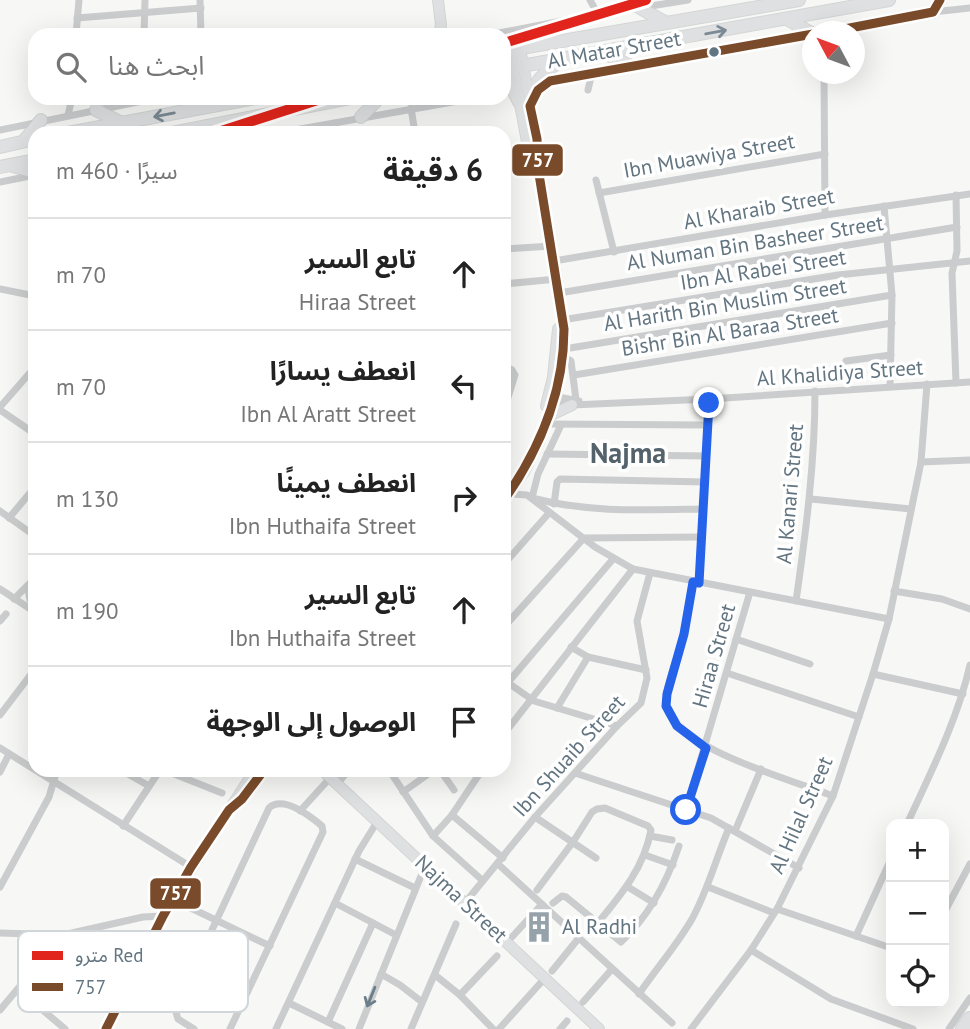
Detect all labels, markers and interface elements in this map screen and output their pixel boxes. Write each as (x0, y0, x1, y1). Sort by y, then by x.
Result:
north arrow (802, 21, 865, 84)
street label: Al Matar Street (545, 24, 683, 75)
one-way arrow (704, 25, 727, 38)
search box (28, 28, 511, 105)
unlabelled marker (707, 45, 721, 59)
icon: search (52, 48, 90, 86)
text: ابحث هنا (108, 49, 205, 82)
one-way arrow (153, 109, 176, 123)
street label: Ibn Muawiya Street (621, 127, 797, 184)
line badge: 757 (511, 143, 564, 177)
text: 757 (522, 148, 554, 172)
text: 6 دقيقة (383, 150, 483, 189)
text: سيرًا · 460 m (56, 156, 178, 185)
street label: Al Kharaib Street (681, 182, 836, 235)
street label: Al Numan Bin Basheer Street (625, 209, 885, 276)
text: تابع السير (305, 242, 416, 275)
street label: Ibn Al Rabei Street (678, 243, 848, 296)
icon: ahead (445, 255, 483, 293)
text: 70 m (56, 260, 106, 289)
street label: Al Harith Bin Muslim Street (602, 272, 848, 337)
text: Hiraa Street (299, 287, 416, 316)
street label: Bishr Bin Al Baraa Street (620, 301, 840, 362)
street label: Al Khalidiya Street (756, 353, 924, 392)
text: انعطف يسارًا (270, 354, 416, 387)
icon: left (445, 367, 483, 405)
text: 70 m (56, 372, 106, 401)
route end (693, 387, 724, 418)
text: Ibn Al Aratt Street (240, 399, 416, 428)
street label: Al Kanari Street (770, 423, 809, 565)
district label: Najma (590, 434, 666, 471)
text: انعطف يمينًا (276, 466, 416, 499)
icon: right (445, 479, 483, 517)
text: 130 m (56, 484, 118, 513)
text: Ibn Huthaifa Street (229, 511, 416, 540)
text: تابع السير (305, 578, 416, 611)
icon: ahead (445, 591, 483, 629)
text: 190 m (56, 596, 118, 625)
street label: Hiraa Street (686, 601, 741, 711)
text: Ibn Huthaifa Street (229, 623, 416, 652)
street label: Ibn Shuaib Street (507, 689, 631, 822)
icon: arrive (445, 703, 483, 741)
text: الوصول إلى الوجهة (207, 705, 416, 738)
street label: Al Hilal Street (763, 752, 838, 878)
route start (670, 794, 701, 825)
map controls (886, 819, 949, 1008)
button: + (886, 819, 949, 882)
street label: Najma Street (409, 849, 513, 948)
line badge: 757 (149, 877, 202, 910)
text: 757 (160, 881, 192, 905)
button: − (886, 882, 949, 945)
building icon: Al Radhi (522, 910, 556, 944)
place label: Al Radhi (562, 913, 637, 940)
legend (18, 931, 248, 1012)
text: مترو Red (75, 943, 143, 967)
button: locate (886, 945, 949, 1008)
text: 757 (75, 975, 106, 999)
one-way arrow (364, 986, 377, 1008)

